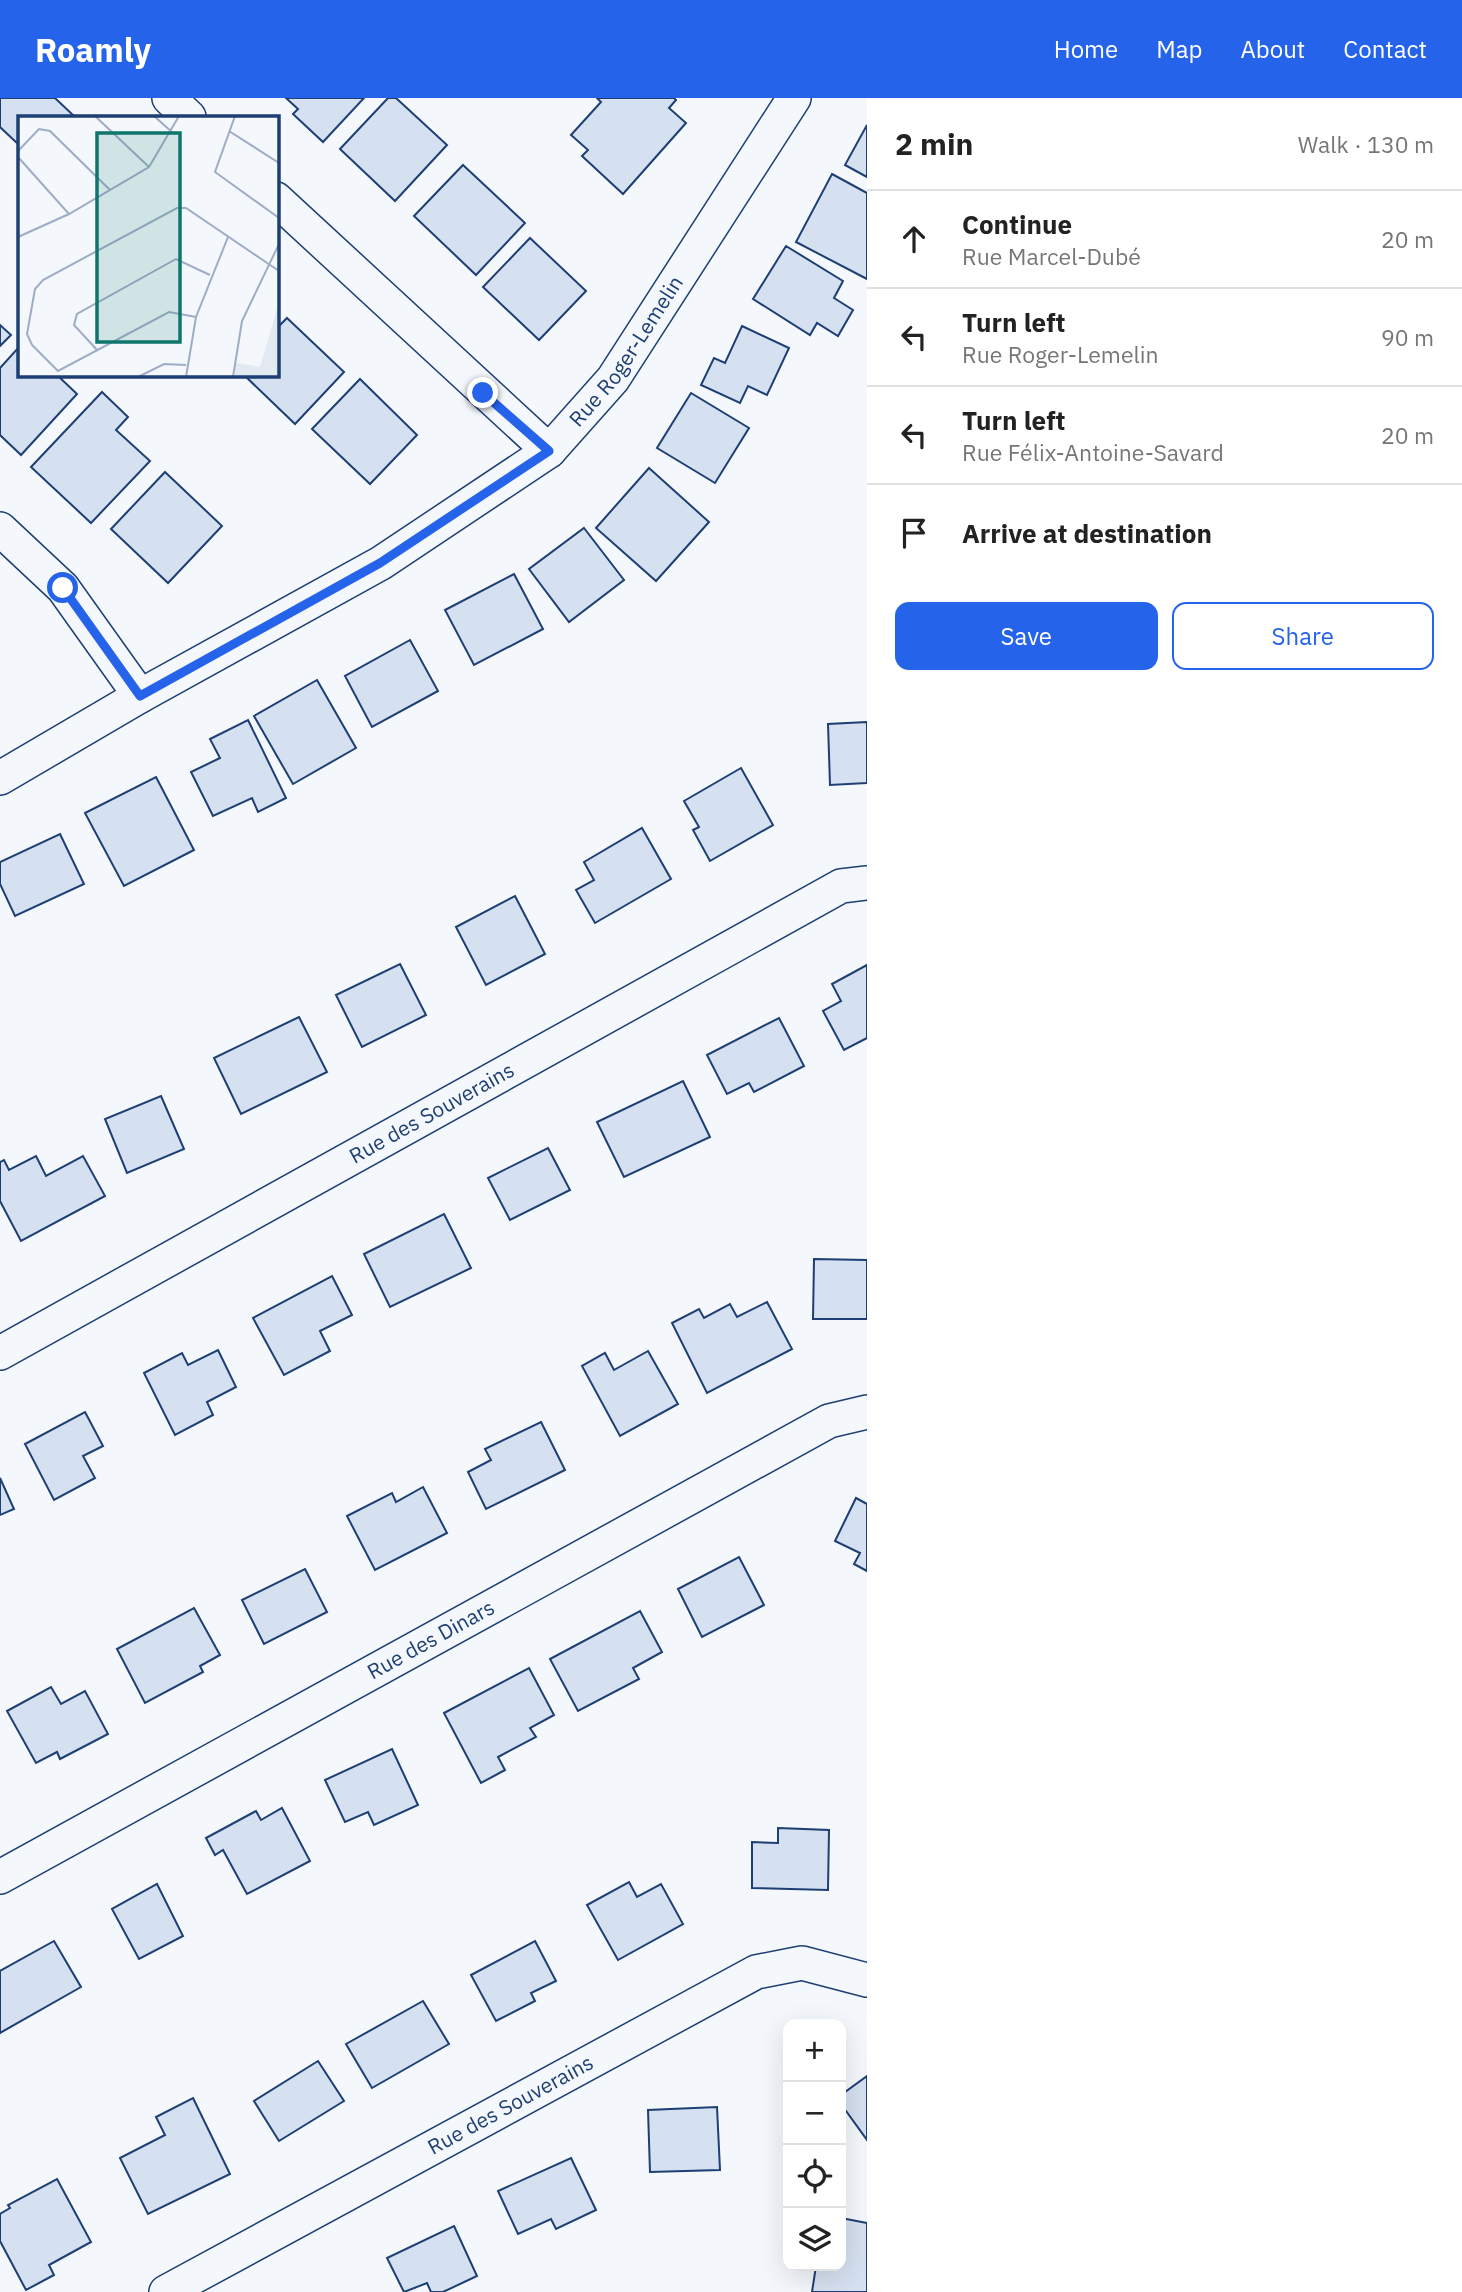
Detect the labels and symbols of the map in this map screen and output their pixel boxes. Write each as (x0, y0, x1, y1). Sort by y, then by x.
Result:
inset map (18, 116, 278, 376)
street label: Rue Roger-Lemelin (562, 270, 689, 432)
route end (467, 377, 498, 408)
route start (47, 572, 78, 603)
street label: Rue des Souverains (344, 1055, 519, 1169)
street label: Rue des Dinars (362, 1593, 499, 1685)
street label: Rue des Souverains (422, 2048, 598, 2161)

